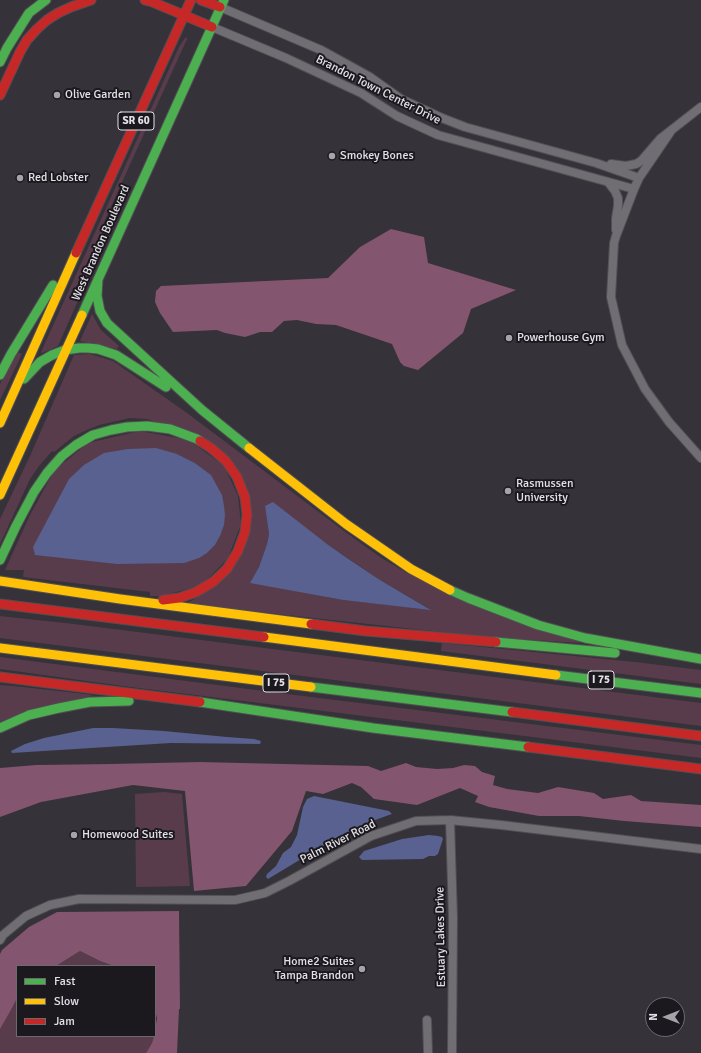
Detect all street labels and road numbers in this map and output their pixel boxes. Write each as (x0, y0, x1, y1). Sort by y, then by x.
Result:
street label: Brandon Town Center Drive (313, 52, 443, 128)
road number: SR 60 (118, 112, 154, 130)
street label: West Brandon Boulevard (69, 183, 133, 303)
road number: I 75 (588, 671, 614, 689)
road number: I 75 (263, 674, 289, 692)
street label: Palm River Road (298, 817, 378, 867)
street label: Estuary Lakes Drive (433, 887, 449, 987)

